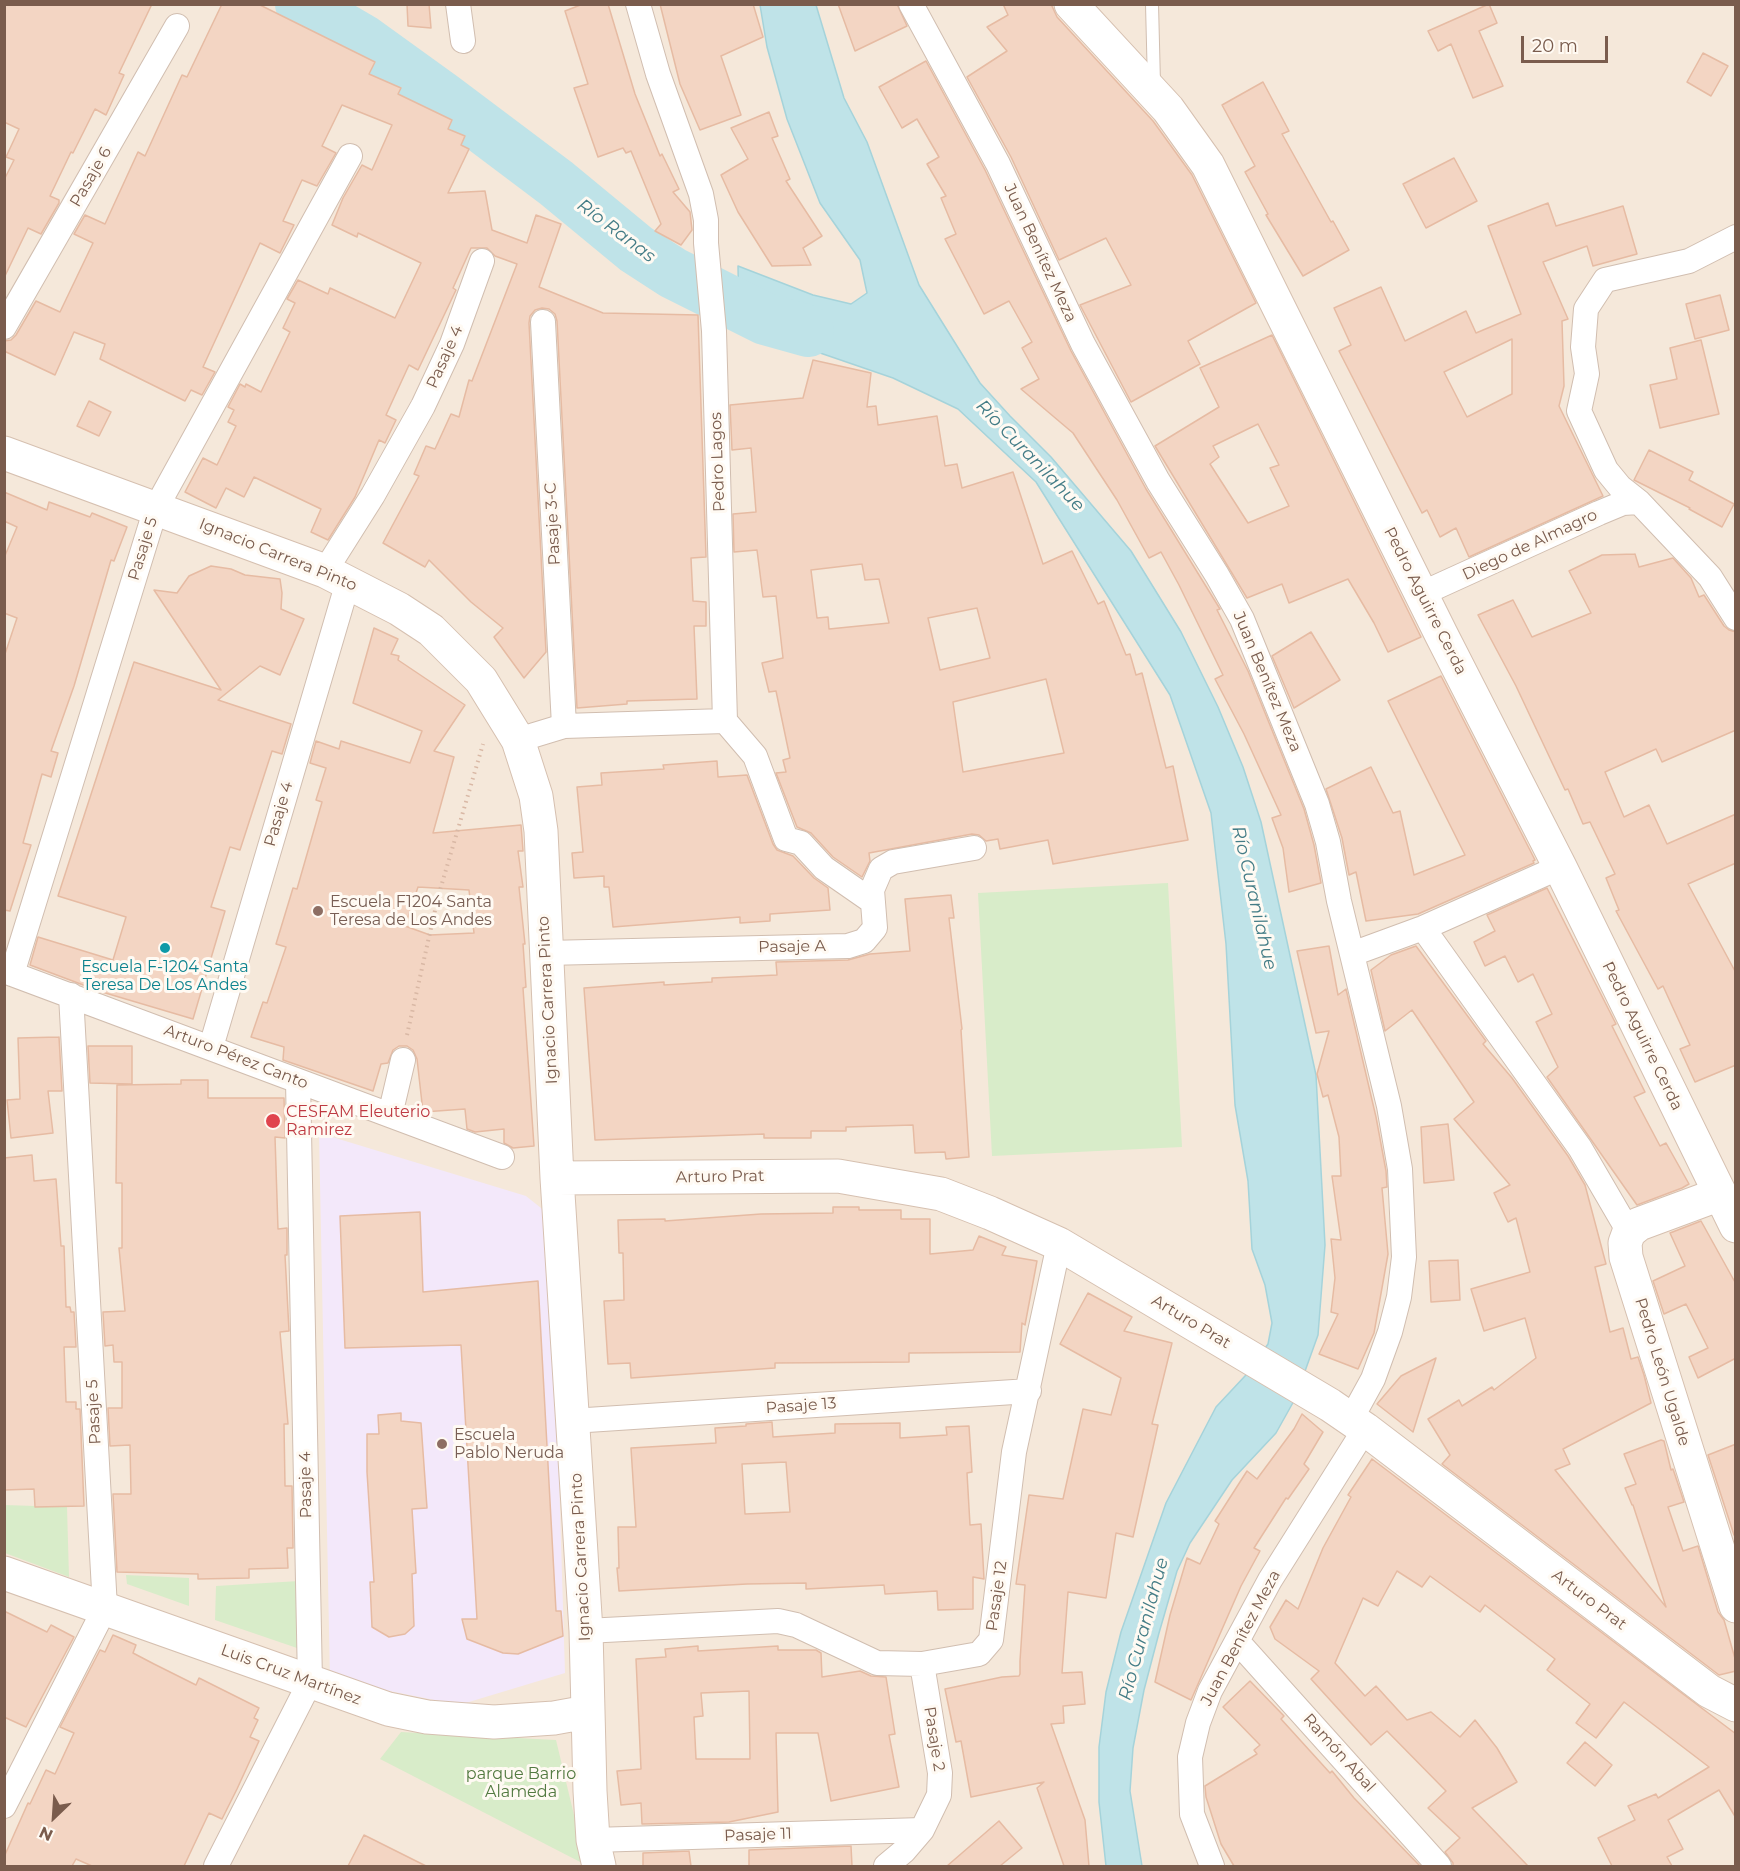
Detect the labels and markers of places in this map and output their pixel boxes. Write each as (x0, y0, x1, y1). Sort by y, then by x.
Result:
place label: Escuela F1204 Santa Teresa de Los Andes (330, 892, 492, 930)
marker: Escuela F1204 Santa Teresa de Los Andes (311, 904, 325, 918)
marker: Escuela F-1204 Santa Teresa De Los Andes (158, 941, 172, 955)
place label: Escuela F-1204 Santa Teresa De Los Andes (81, 957, 249, 995)
place label: CESFAM Eleuterio Ramirez (286, 1102, 430, 1140)
marker: CESFAM Eleuterio Ramirez (264, 1112, 282, 1130)
place label: Escuela Pablo Neruda (454, 1425, 564, 1463)
marker: Escuela Pablo Neruda (435, 1437, 449, 1451)

